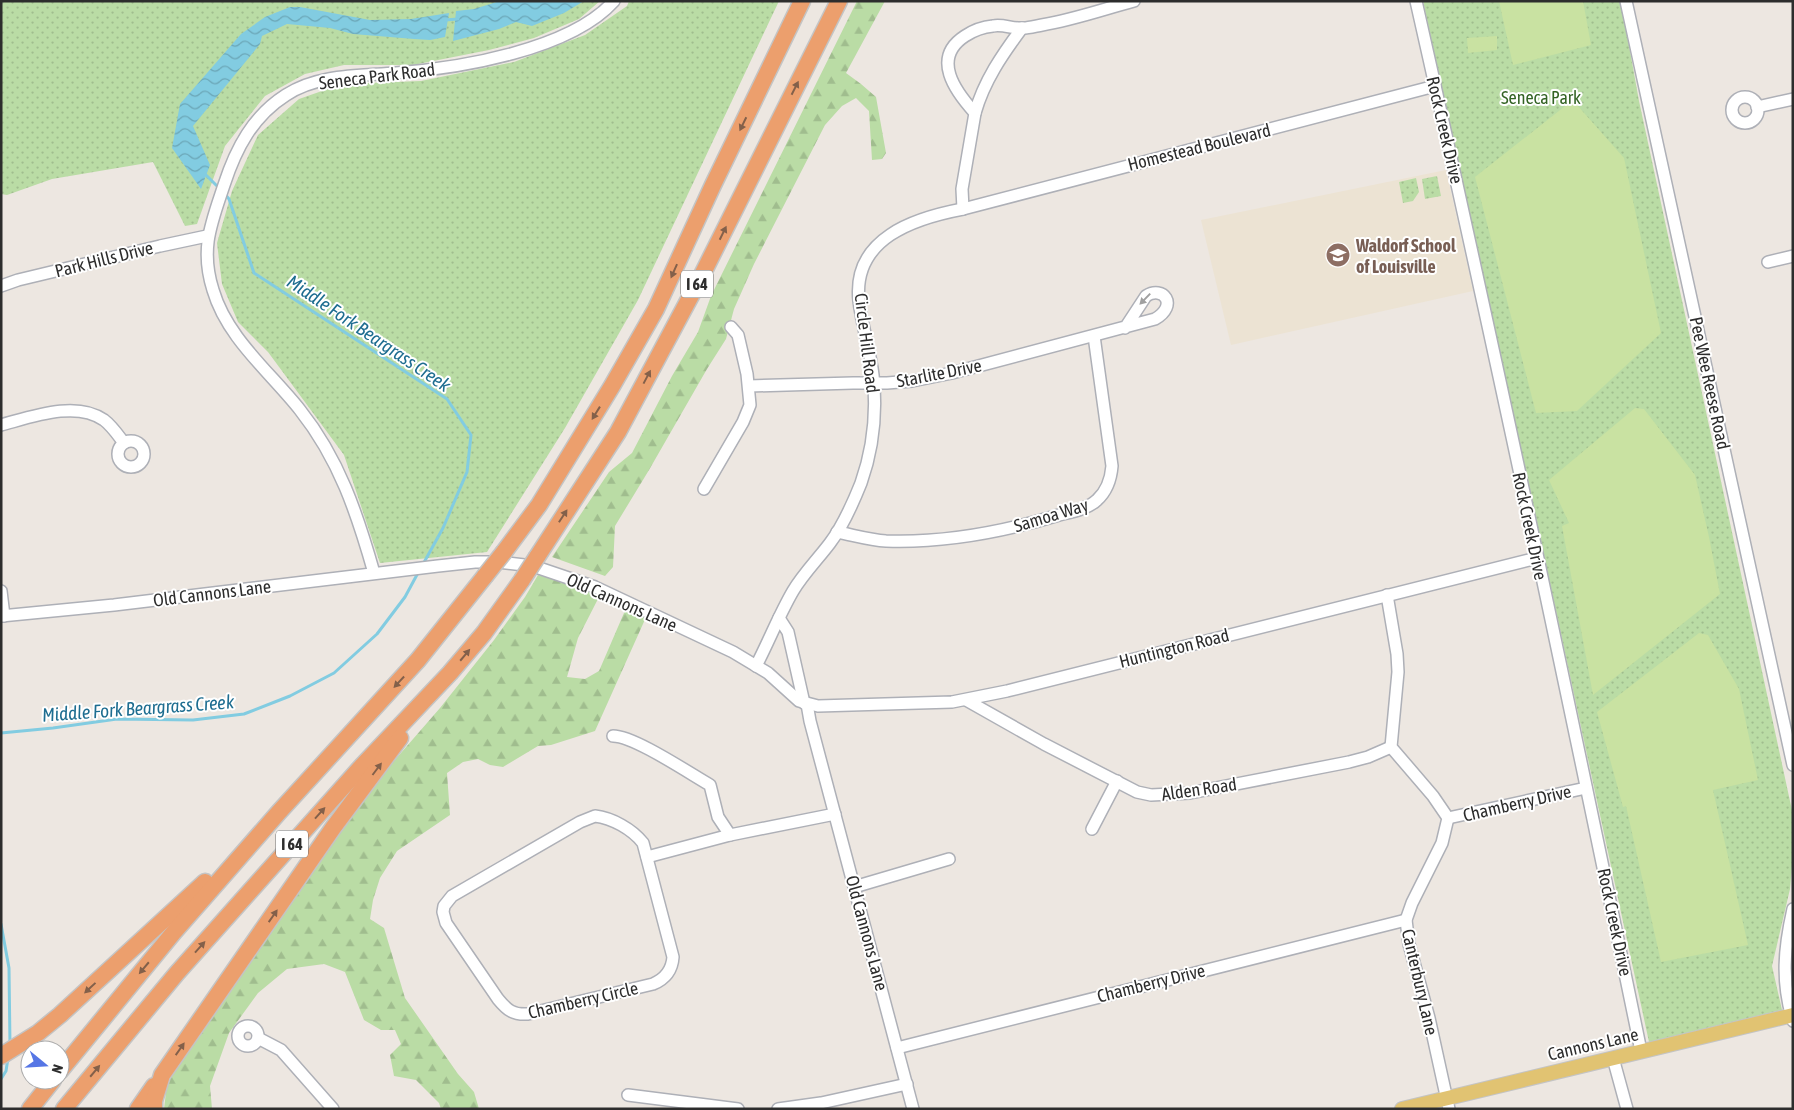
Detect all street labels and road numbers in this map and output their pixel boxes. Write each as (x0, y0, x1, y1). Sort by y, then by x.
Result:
street label: Seneca Park Road (318, 58, 436, 94)
street label: Rock Creek Drive (1422, 74, 1468, 186)
street label: Homestead Boulevard (1125, 119, 1273, 175)
street label: Park Hills Drive (53, 237, 155, 281)
road number: I 64 (681, 270, 713, 298)
street label: Circle Hill Road (850, 292, 884, 394)
street label: Pee Wee Reese Road (1686, 315, 1734, 451)
street label: Starlite Drive (895, 354, 983, 392)
street label: Rock Creek Drive (1508, 470, 1552, 582)
street label: Samoa Way (1011, 494, 1091, 536)
street label: Old Cannons Lane (564, 568, 680, 636)
street label: Old Cannons Lane (152, 575, 272, 611)
street label: Huntington Road (1117, 624, 1231, 672)
street label: Alden Road (1160, 773, 1238, 805)
street label: Chamberry Drive (1461, 780, 1573, 826)
road number: I 64 (276, 831, 308, 858)
street label: Rock Creek Drive (1593, 866, 1637, 978)
street label: Old Cannons Lane (842, 873, 892, 993)
street label: Canterbury Lane (1398, 927, 1442, 1037)
street label: Chamberry Drive (1095, 959, 1207, 1007)
street label: Chamberry Circle (526, 977, 640, 1023)
street label: Cannons Lane (1546, 1023, 1640, 1065)

